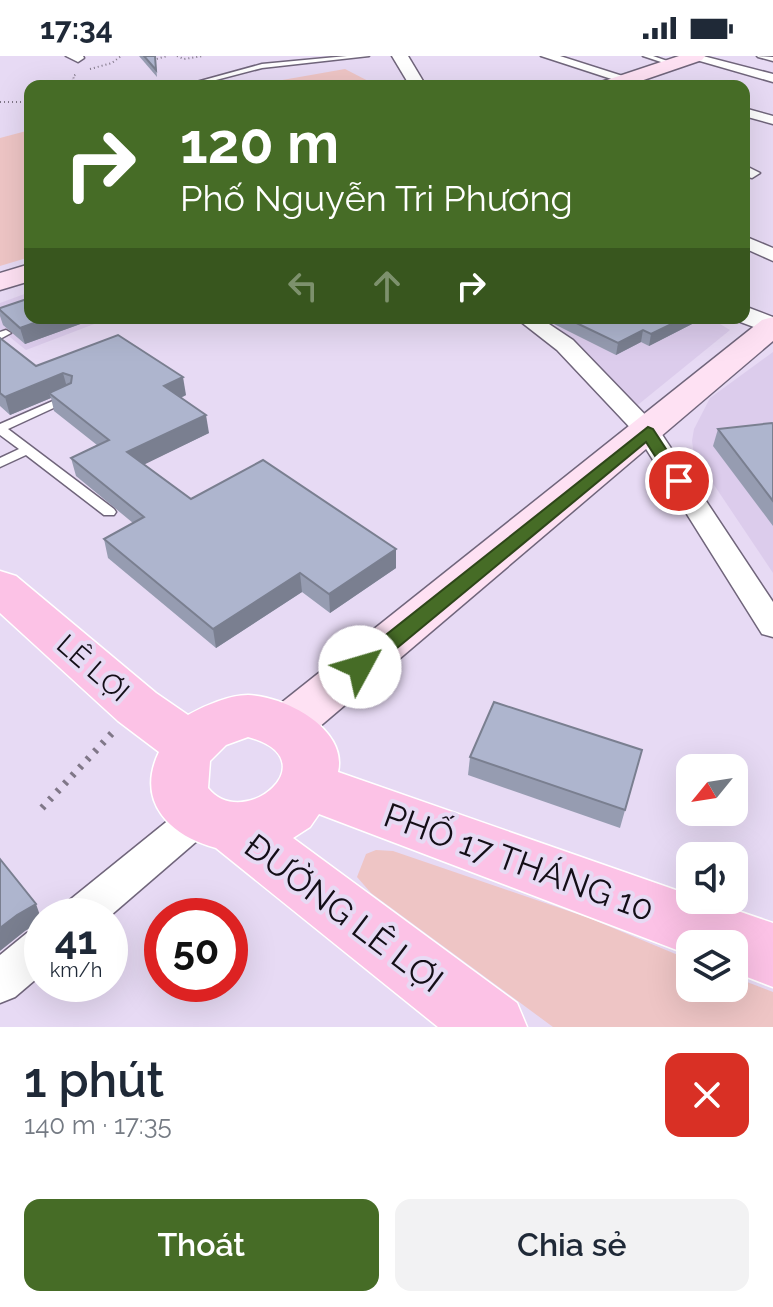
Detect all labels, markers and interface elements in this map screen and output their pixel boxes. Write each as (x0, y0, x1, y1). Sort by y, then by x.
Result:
text: 17:34 (40, 11, 113, 46)
text: 120 m (180, 110, 339, 176)
icon: right (48, 112, 152, 216)
text: Phố Nguyễn Tri Phương (180, 177, 573, 219)
icon: left (281, 264, 325, 308)
icon: ahead (365, 264, 409, 308)
icon: right (449, 264, 493, 308)
pin (645, 447, 713, 515)
icon: arrive (657, 459, 701, 503)
position arrow (318, 625, 402, 709)
street label: LÊ LỢI (50, 628, 136, 708)
north arrow (676, 754, 748, 826)
map controls (676, 754, 748, 1002)
street label: PHỐ 17 THÁNG 10 (379, 794, 660, 929)
street label: ĐƯỜNG LÊ LỢI (237, 825, 451, 1001)
button: sound (676, 842, 748, 914)
speed limit sign: 50 (144, 898, 248, 1002)
text: 41 (55, 916, 97, 963)
button: layers (676, 930, 748, 1002)
text: km/h (50, 958, 102, 982)
text: 1 phút (24, 1052, 164, 1108)
button: close (665, 1053, 749, 1137)
text: 140 m · 17:35 (24, 1110, 172, 1140)
button: Thoát (24, 1199, 379, 1291)
button: Chia sẻ (395, 1199, 749, 1291)

